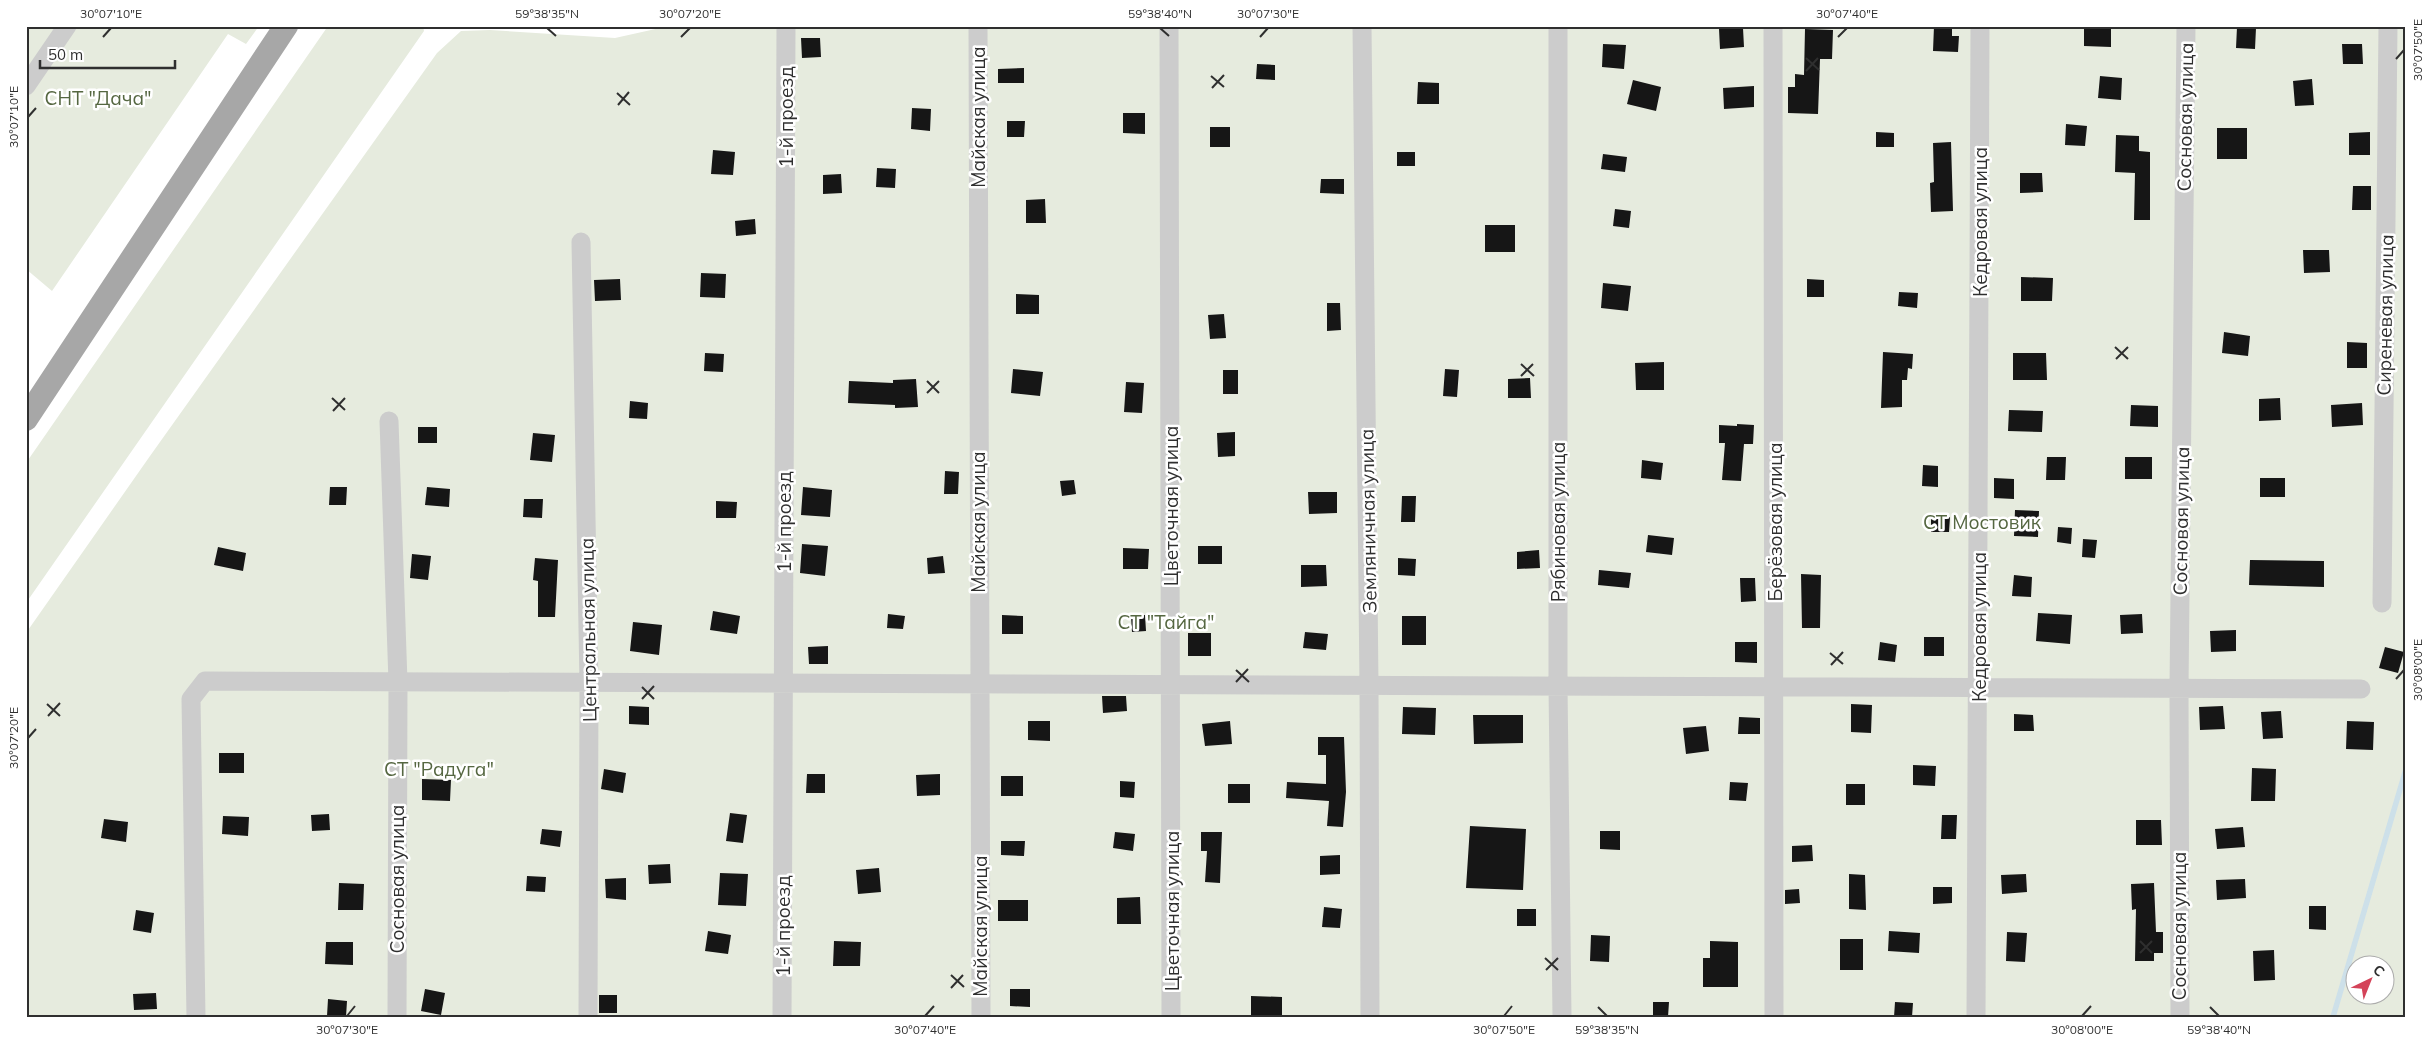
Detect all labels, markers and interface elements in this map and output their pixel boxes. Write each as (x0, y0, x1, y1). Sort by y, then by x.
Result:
text: 30°07'10"E (80, 6, 142, 21)
text: 59°38'35"N (515, 6, 579, 21)
text: 30°07'20"E (659, 6, 721, 21)
text: 59°38'40"N (1128, 6, 1192, 21)
text: 30°07'30"E (1237, 6, 1299, 21)
text: 30°07'40"E (1816, 6, 1878, 21)
text: 30°07'50"E (2410, 19, 2425, 81)
scale bar (40, 38, 175, 70)
street label: Сосновая улица (2172, 42, 2198, 192)
text: 50 m (48, 45, 83, 64)
street label: Майская улица (966, 46, 990, 188)
street label: 1-й проезд (774, 66, 798, 168)
text: 30°07'10"E (6, 86, 21, 148)
park label: СНТ "Дача" (44, 86, 152, 110)
street label: Кедровая улица (1968, 147, 1992, 297)
street label: Сиреневая улица (2372, 234, 2398, 396)
street label: Цветочная улица (1159, 426, 1183, 586)
street label: Земляничная улица (1354, 429, 1382, 613)
street label: Рябиновая улица (1546, 442, 1570, 602)
street label: Берёзовая улица (1763, 442, 1787, 602)
street label: Сосновая улица (2168, 446, 2194, 596)
street label: Майская улица (966, 451, 990, 593)
street label: 1-й проезд (772, 471, 796, 573)
park label: СТ Мостовик (1923, 510, 2042, 534)
street label: Центральная улица (574, 538, 602, 722)
street label: Кедровая улица (1967, 552, 1991, 702)
park label: СТ "Тайга" (1117, 610, 1215, 634)
text: 30°08'00"E (2410, 639, 2425, 701)
text: 30°07'20"E (6, 707, 21, 769)
park label: СТ "Радуга" (384, 757, 494, 781)
street label: Сосновая улица (385, 805, 409, 953)
street label: Цветочная улица (1160, 831, 1184, 991)
street label: Сосновая улица (2167, 852, 2191, 1000)
street label: Майская улица (968, 855, 992, 997)
street label: 1-й проезд (771, 875, 795, 977)
north arrow (2344, 956, 2394, 1006)
text: С (2369, 961, 2389, 980)
text: 30°07'30"E (316, 1022, 378, 1037)
text: 30°07'40"E (894, 1022, 956, 1037)
text: 30°07'50"E (1473, 1022, 1535, 1037)
text: 59°38'35"N (1575, 1022, 1639, 1037)
text: 30°08'00"E (2051, 1022, 2113, 1037)
text: 59°38'40"N (2187, 1022, 2251, 1037)

